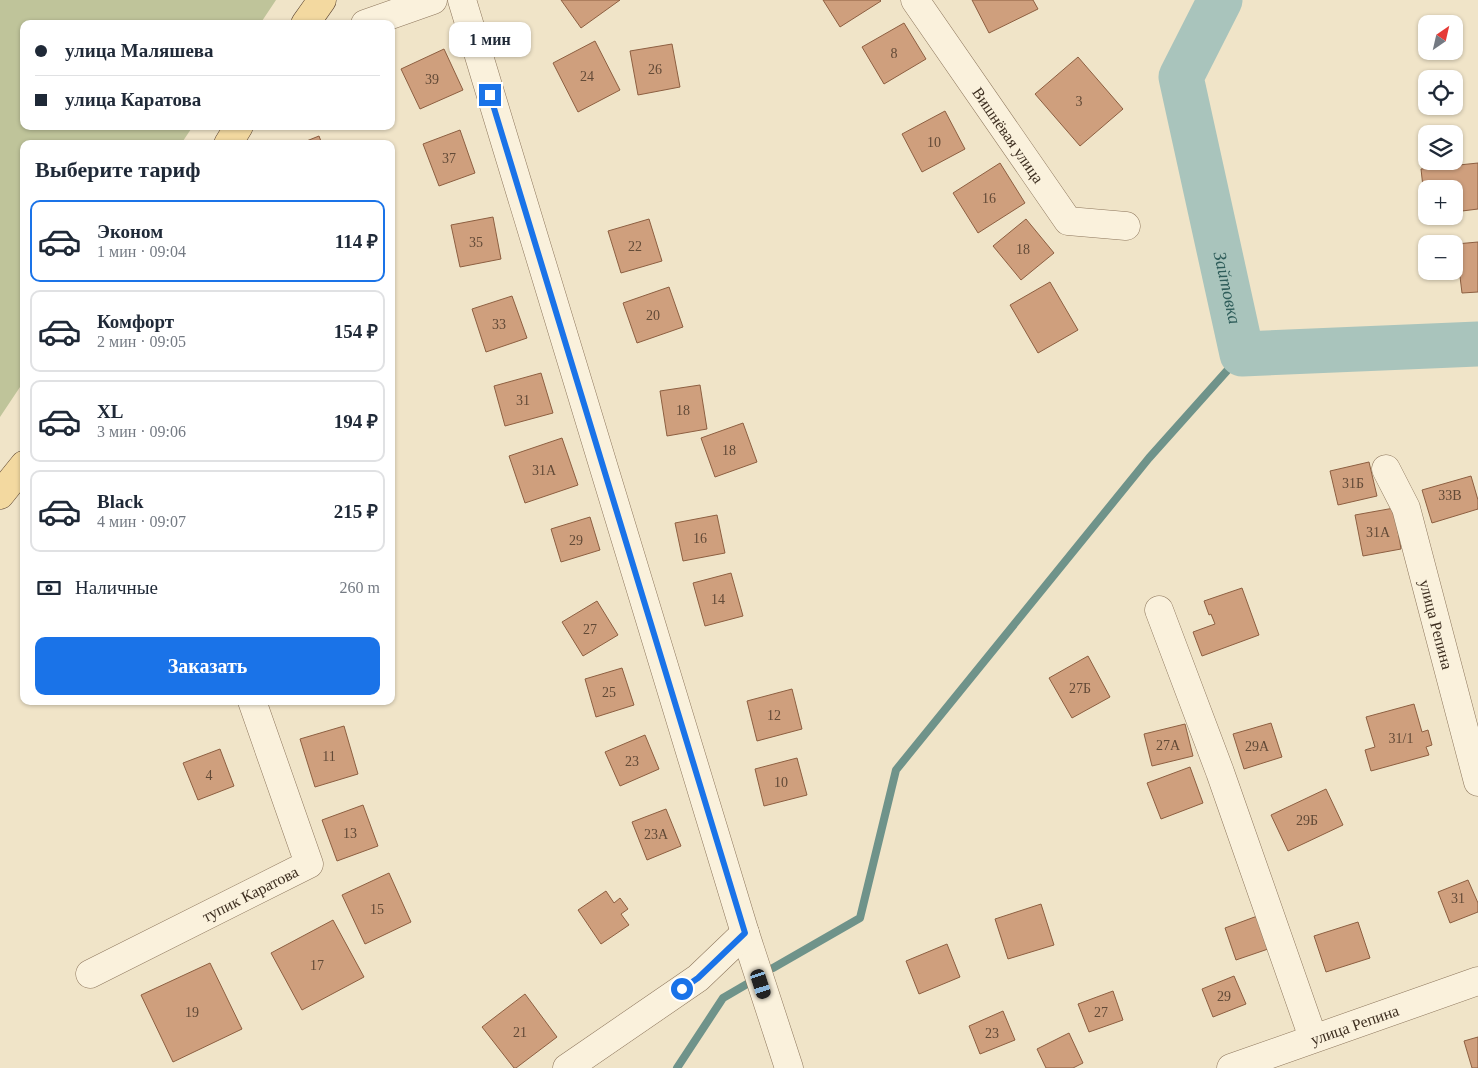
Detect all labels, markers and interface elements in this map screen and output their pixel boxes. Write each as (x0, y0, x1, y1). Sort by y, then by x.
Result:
north arrow (1418, 15, 1462, 60)
map controls (1418, 15, 1463, 280)
callout: 1 мин (449, 22, 531, 58)
text: 1 мин (469, 31, 511, 48)
text: улица Маляшева (65, 40, 214, 61)
house number: 8 (891, 46, 898, 61)
house number: 26 (648, 62, 662, 77)
house number: 24 (580, 69, 594, 84)
button: locate (1418, 70, 1463, 115)
house number: 39 (425, 72, 439, 87)
route end (479, 84, 501, 106)
street label: Вишнёвая улица (969, 84, 1047, 186)
text: улица Каратова (65, 89, 201, 110)
house number: 3 (1076, 94, 1083, 109)
button: layers (1418, 125, 1463, 170)
house number: 10 (927, 135, 941, 150)
house number: 37 (442, 151, 456, 166)
text: Выберите тариф (35, 157, 201, 182)
button: + (1418, 180, 1463, 225)
house number: 16 (982, 191, 996, 206)
icon: car (37, 219, 82, 264)
text: Эконом (97, 221, 163, 242)
text: 114 ₽ (335, 231, 378, 252)
house number: 35 (469, 235, 483, 250)
button: − (1418, 235, 1463, 280)
house number: 22 (628, 239, 642, 254)
house number: 18 (1016, 242, 1030, 257)
text: 1 мин · 09:04 (97, 243, 186, 260)
water label: Зайтовка (1210, 249, 1245, 326)
house number: 20 (646, 308, 660, 323)
icon: car (37, 309, 82, 354)
text: Комфорт (97, 311, 174, 332)
house number: 33 (492, 317, 506, 332)
text: 154 ₽ (334, 321, 378, 342)
text: 2 мин · 09:05 (97, 333, 186, 350)
house number: 31 (516, 393, 530, 408)
icon: car (37, 399, 82, 444)
text: XL (97, 401, 123, 422)
house number: 18 (676, 403, 690, 418)
text: 194 ₽ (334, 411, 378, 432)
text: 3 мин · 09:06 (97, 423, 186, 440)
house number: 18 (722, 443, 736, 458)
house number: 31А (532, 463, 557, 478)
house number: 31Б (1342, 476, 1364, 491)
house number: 33В (1438, 488, 1462, 503)
icon: car (37, 489, 82, 534)
text: Black (97, 491, 143, 512)
text: 215 ₽ (334, 501, 378, 522)
text: 4 мин · 09:07 (97, 513, 186, 530)
house number: 31А (1366, 525, 1391, 540)
house number: 16 (693, 531, 707, 546)
house number: 29 (569, 533, 583, 548)
icon: cash (35, 574, 63, 602)
text: Наличные (75, 577, 158, 598)
street label: улица Репина (1416, 578, 1456, 671)
text: 260 m (340, 579, 380, 596)
house number: 14 (711, 592, 725, 607)
house number: 27 (583, 622, 597, 637)
button: Заказать (35, 637, 380, 695)
house number: 27Б (1069, 681, 1091, 696)
house number: 25 (602, 685, 616, 700)
house number: 12 (767, 708, 781, 723)
house number: 31/1 (1389, 731, 1413, 746)
house number: 27А (1156, 738, 1181, 753)
house number: 29А (1245, 739, 1270, 754)
house number: 11 (322, 749, 336, 764)
house number: 23 (625, 754, 639, 769)
house number: 4 (206, 768, 213, 783)
house number: 10 (774, 775, 788, 790)
house number: 29Б (1296, 813, 1318, 828)
house number: 13 (343, 826, 357, 841)
house number: 23А (644, 827, 669, 842)
street label: тупик Каратова (199, 862, 301, 925)
house number: 31 (1451, 891, 1465, 906)
house number: 15 (370, 902, 384, 917)
house number: 17 (310, 958, 324, 973)
car (749, 967, 772, 1001)
route start (671, 978, 693, 1000)
house number: 29 (1217, 989, 1231, 1004)
street label: улица Репина (1308, 1001, 1401, 1049)
house number: 19 (185, 1005, 199, 1020)
house number: 27 (1094, 1005, 1108, 1020)
house number: 21 (513, 1025, 527, 1040)
house number: 23 (985, 1026, 999, 1041)

